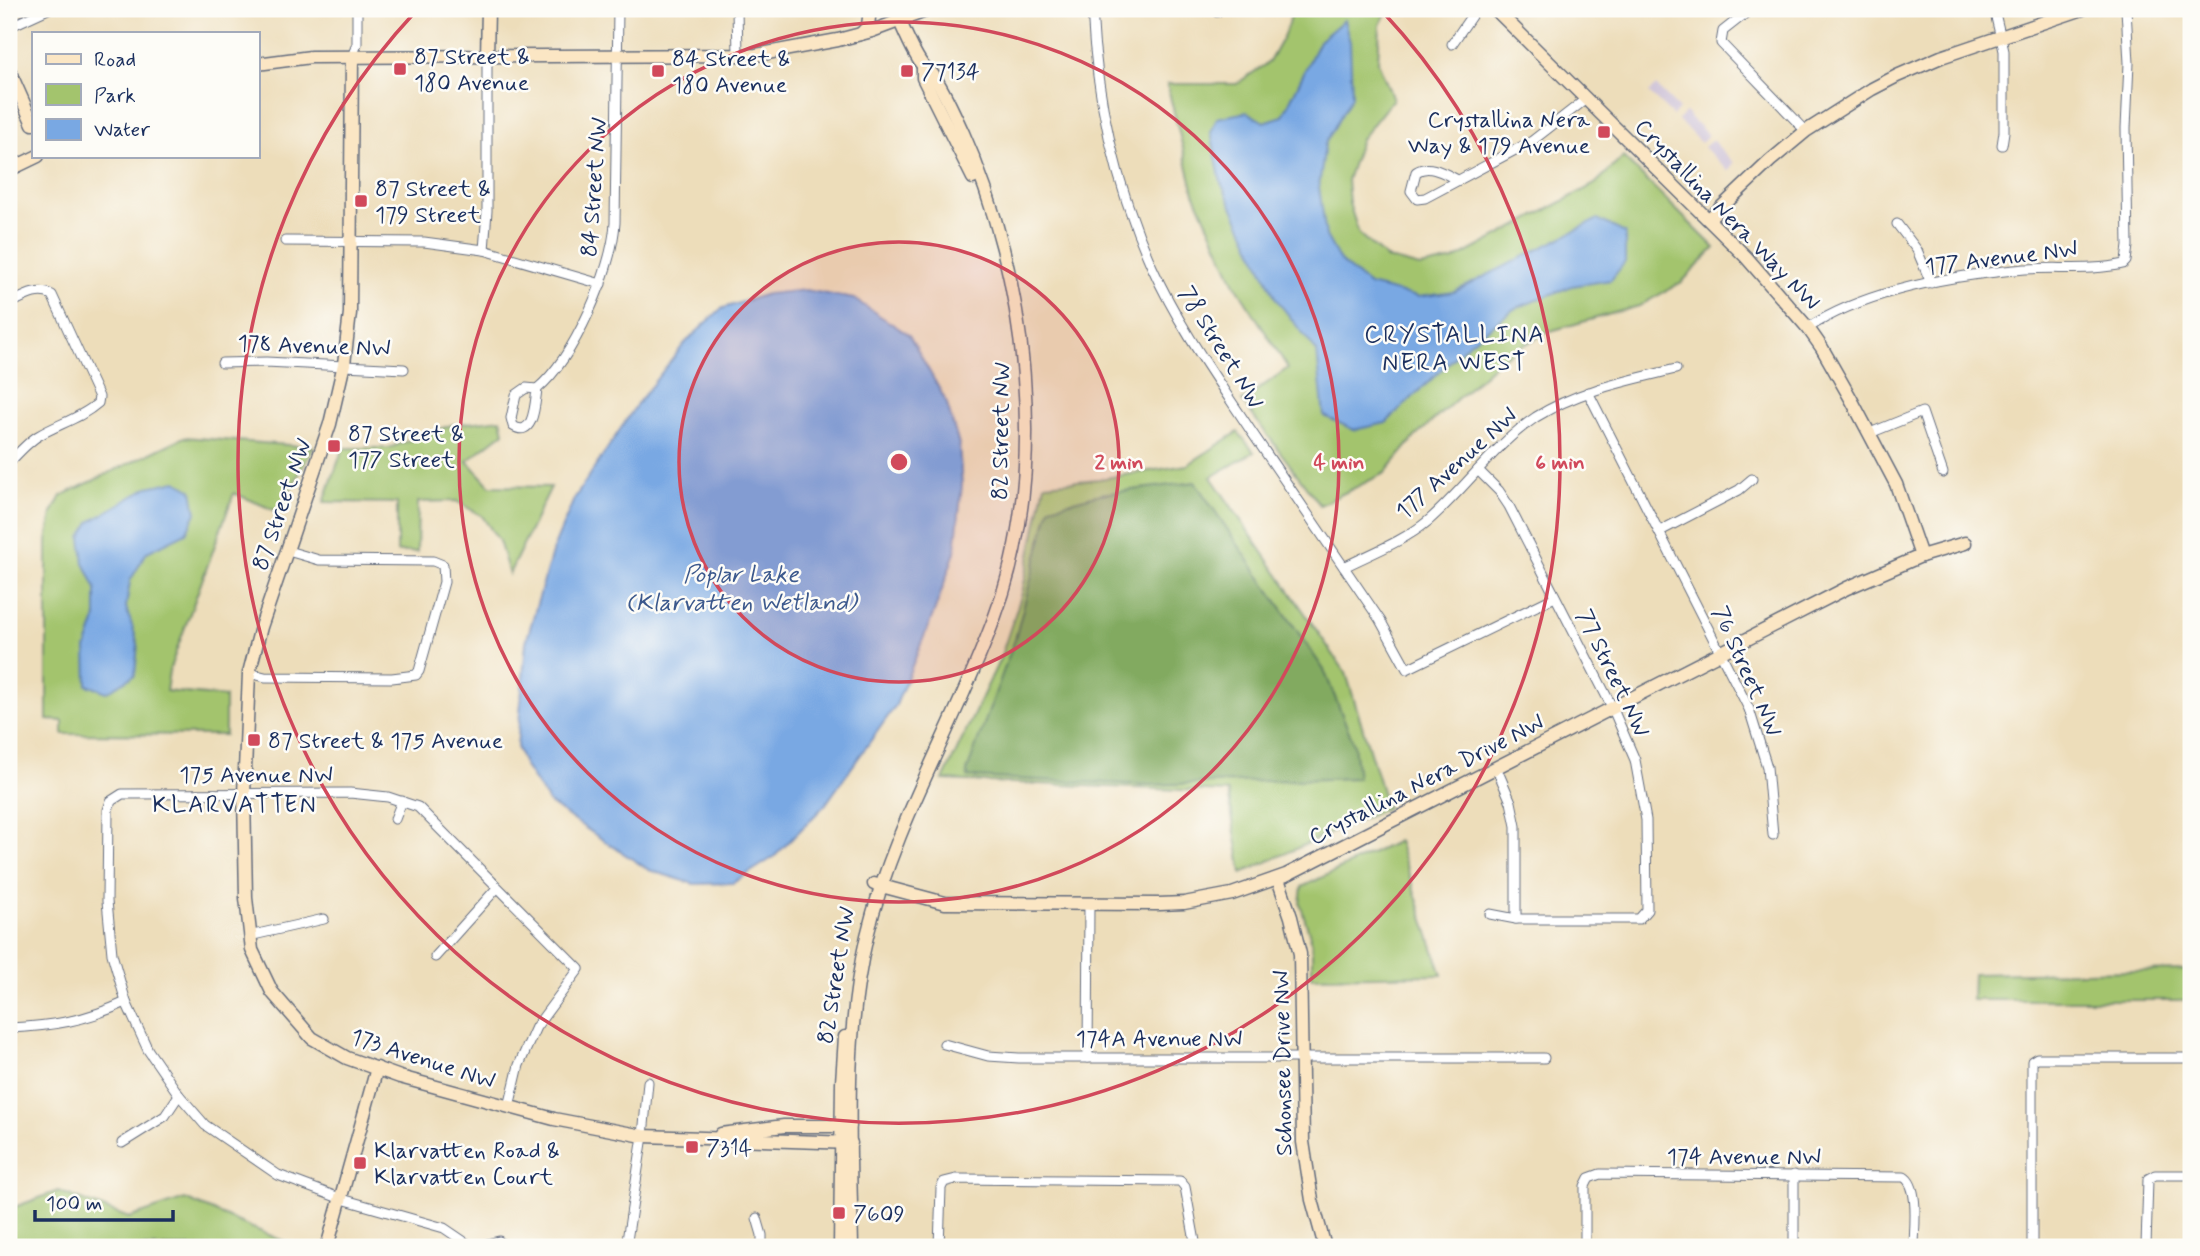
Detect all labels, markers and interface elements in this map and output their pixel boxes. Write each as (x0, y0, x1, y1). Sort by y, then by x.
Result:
legend (32, 32, 259, 158)
place label: 87 Street & 180 Avenue (414, 43, 530, 99)
place label: 84 Street & 180 Avenue (672, 45, 790, 101)
text: Road (94, 46, 136, 74)
place label: 77134 (921, 58, 980, 88)
marker: 87 Street & 180 Avenue (392, 61, 408, 77)
marker: 84 Street & 180 Avenue (650, 63, 666, 79)
marker: 77134 (899, 63, 915, 79)
text: Park (94, 82, 136, 110)
place label: Crystallina Nera Way & 179 Avenue (1408, 106, 1590, 162)
street label: Crystallina Nera Way NW (1627, 113, 1826, 318)
text: Water (94, 116, 150, 144)
street label: 84 Street NW (575, 116, 615, 258)
marker: Crystallina Nera Way & 179 Avenue (1596, 124, 1612, 140)
place label: 87 Street & 179 Street (375, 175, 491, 231)
marker: 87 Street & 179 Street (353, 193, 369, 209)
street label: 177 Avenue NW (1923, 235, 2079, 283)
street label: 78 Street NW (1171, 281, 1270, 415)
district label: CRYSTALLINA NERA WEST (1364, 320, 1546, 379)
street label: 178 Avenue NW (237, 329, 391, 365)
street label: 82 Street NW (986, 362, 1018, 501)
street label: 177 Avenue NW (1390, 402, 1524, 527)
place label: 87 Street & 177 Street (348, 420, 464, 476)
street label: 87 Street NW (246, 435, 320, 575)
marker: 87 Street & 177 Street (326, 438, 342, 454)
text: 2 min (1094, 449, 1144, 477)
text: 4 min (1313, 449, 1365, 477)
text: 6 min (1535, 449, 1585, 477)
centre of rings (887, 450, 911, 474)
water label: Poplar Lake (Klarvatten Wetland) (626, 560, 859, 619)
street label: 76 Street NW (1704, 602, 1788, 742)
street label: 77 Street NW (1568, 605, 1656, 743)
street label: Crystallina Nera Drive NW (1304, 708, 1550, 853)
place label: 87 Street & 175 Avenue (268, 727, 503, 757)
marker: 87 Street & 175 Avenue (246, 732, 262, 748)
street label: 175 Avenue NW (179, 761, 333, 791)
district label: KLARVATTEN (152, 790, 318, 821)
street label: 82 Street NW (811, 905, 863, 1046)
street label: Schonsee Drive NW (1267, 970, 1301, 1156)
street label: 173 Avenue NW (346, 1022, 498, 1097)
street label: 174A Avenue NW (1076, 1025, 1242, 1055)
place label: 7314 (706, 1134, 752, 1164)
place label: Klarvatten Road & Klarvatten Court (374, 1137, 560, 1193)
marker: 7314 (684, 1139, 700, 1155)
street label: 174 Avenue NW (1667, 1143, 1821, 1173)
marker: Klarvatten Road & Klarvatten Court (352, 1155, 368, 1171)
scale bar (35, 1179, 173, 1223)
text: 100 m (46, 1190, 102, 1218)
place label: 7609 (853, 1200, 905, 1230)
marker: 7609 (831, 1205, 847, 1221)

